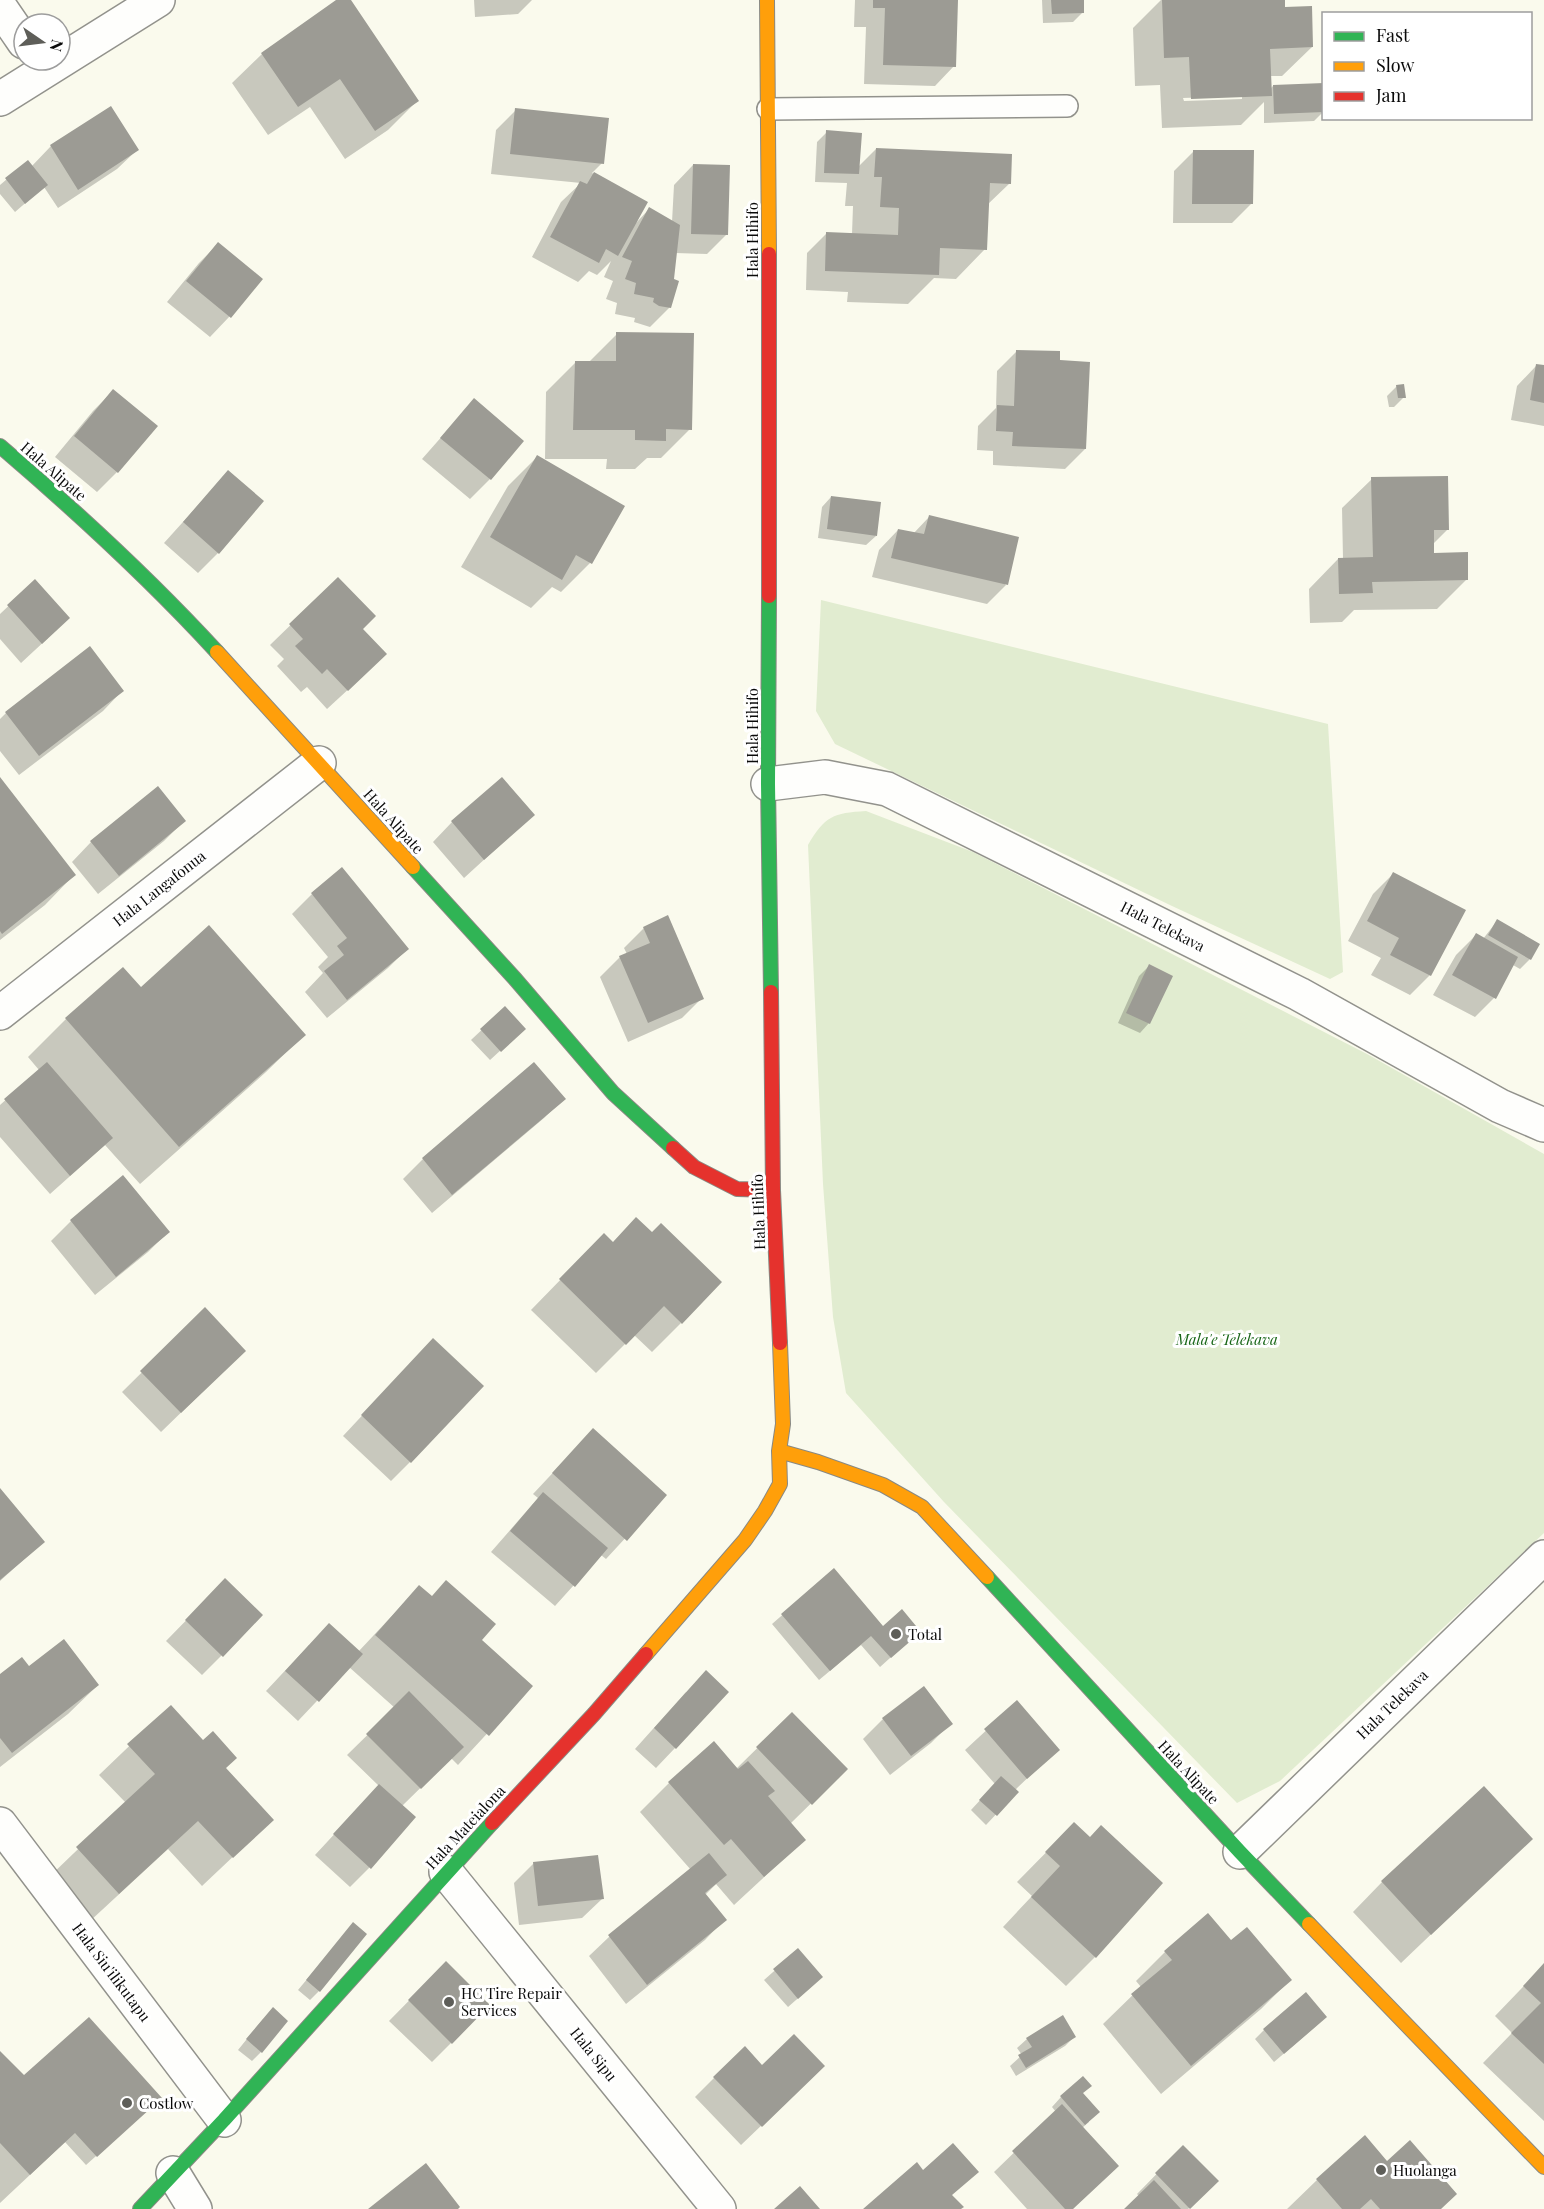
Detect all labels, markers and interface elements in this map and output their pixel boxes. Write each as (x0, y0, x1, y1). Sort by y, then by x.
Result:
north arrow (12, 12, 72, 72)
legend (1322, 12, 1532, 120)
text: Fast (1376, 23, 1410, 47)
text: N (45, 38, 69, 54)
text: Slow (1376, 53, 1414, 77)
text: Jam (1375, 83, 1406, 107)
street label: Hala Hihifo (742, 202, 762, 278)
street label: Hala Alipate (17, 437, 91, 505)
street label: Hala Hihifo (742, 688, 762, 764)
street label: Hala Alipate (360, 784, 428, 858)
street label: Hala Langafonua (109, 845, 210, 931)
street label: Hala Telekava (1118, 896, 1209, 956)
street label: Hala Hihifo (747, 1174, 769, 1250)
park label: Mala'e Telekava (1175, 1329, 1278, 1349)
place label: Total (908, 1624, 942, 1644)
marker: Total (889, 1627, 903, 1641)
street label: Hala Telekava (1352, 1665, 1432, 1743)
street label: Hala Alipate (1154, 1736, 1224, 1808)
street label: Hala Mateialona (421, 1780, 510, 1873)
street label: Hala Siu'ilikutapu (68, 1919, 156, 2026)
place label: HC Tire Repair Services (461, 1983, 562, 2020)
marker: HC Tire Repair Services (442, 1995, 456, 2009)
street label: Hala Sipu (566, 2023, 622, 2085)
place label: Costlow (139, 2093, 194, 2113)
marker: Costlow (120, 2096, 134, 2110)
place label: Huolanga (1393, 2160, 1457, 2180)
marker: Huolanga (1374, 2163, 1388, 2177)

